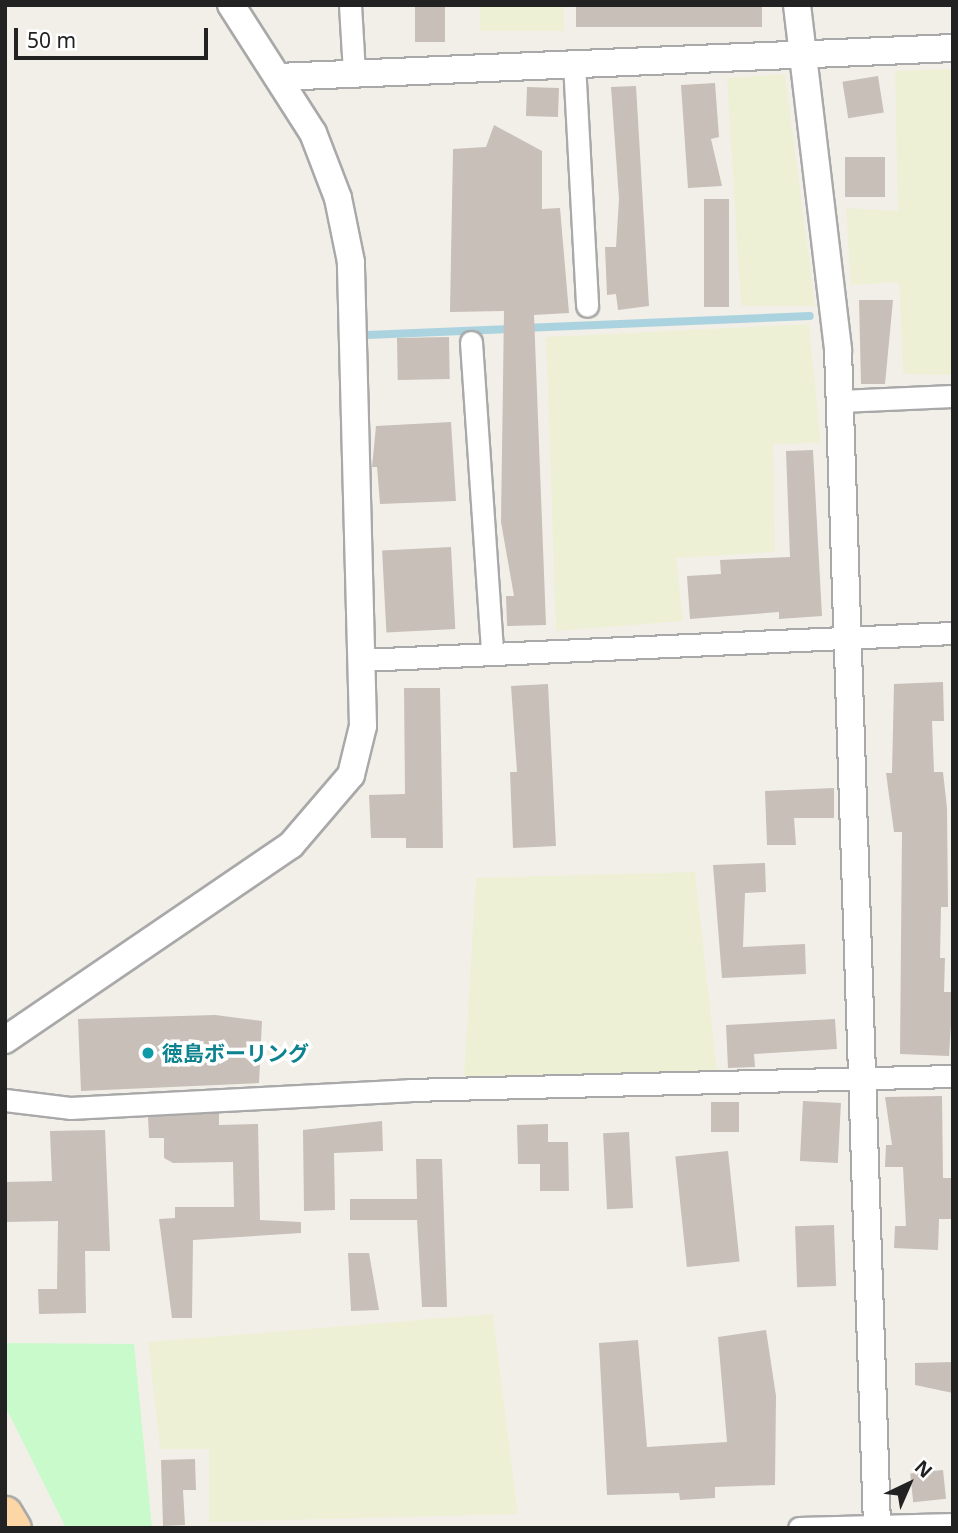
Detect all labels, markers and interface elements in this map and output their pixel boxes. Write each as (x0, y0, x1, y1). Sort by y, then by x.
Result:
scale bar (18, 14, 212, 58)
text: 50 m (27, 26, 76, 54)
place label: 徳島ボーリング (162, 1040, 309, 1066)
marker: 徳島ボーリング (140, 1045, 156, 1061)
north arrow (874, 1449, 944, 1519)
text: N (909, 1454, 938, 1484)

